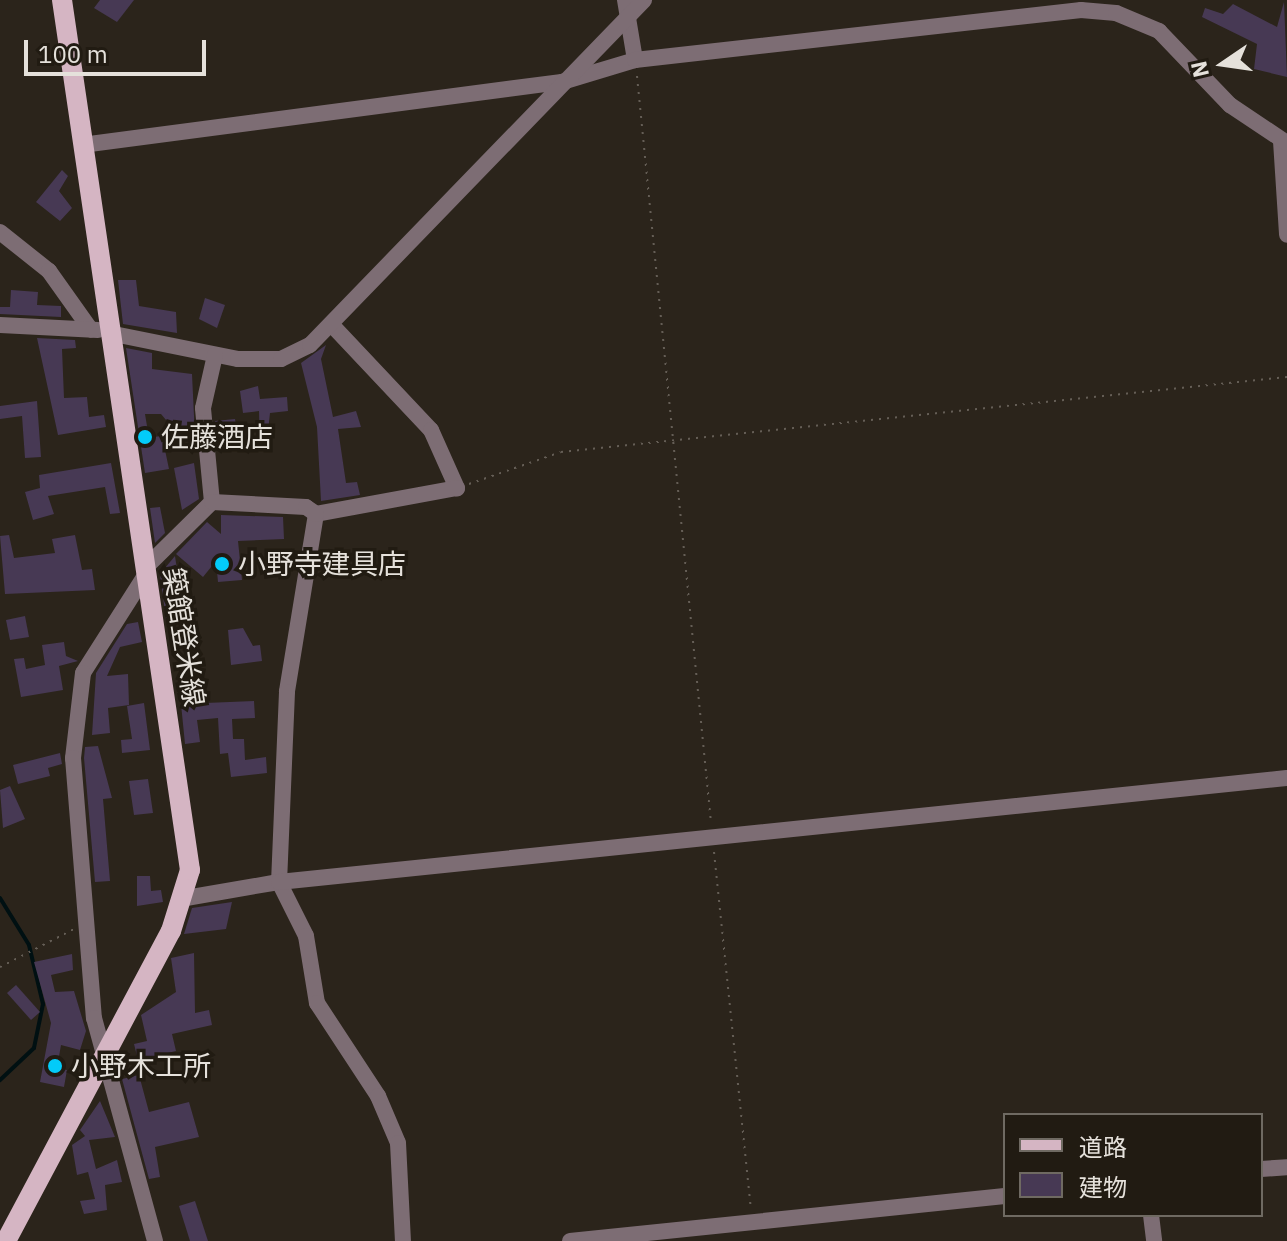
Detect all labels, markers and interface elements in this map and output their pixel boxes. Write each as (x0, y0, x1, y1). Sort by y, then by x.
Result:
scale bar (28, 24, 210, 74)
north arrow (1183, 24, 1263, 104)
text: 100 m (38, 38, 108, 70)
text: N (1183, 58, 1215, 81)
place label: 佐藤酒店 (161, 420, 273, 454)
marker: 佐藤酒店 (136, 428, 154, 446)
place label: 小野寺建具店 (238, 547, 406, 581)
marker: 小野寺建具店 (213, 555, 231, 573)
street label: 築館登米線 (156, 565, 212, 709)
place label: 小野木工所 (71, 1049, 211, 1083)
marker: 小野木工所 (46, 1057, 64, 1075)
legend (1003, 1113, 1263, 1217)
text: 道路 (1079, 1131, 1127, 1163)
text: 建物 (1079, 1171, 1127, 1203)

